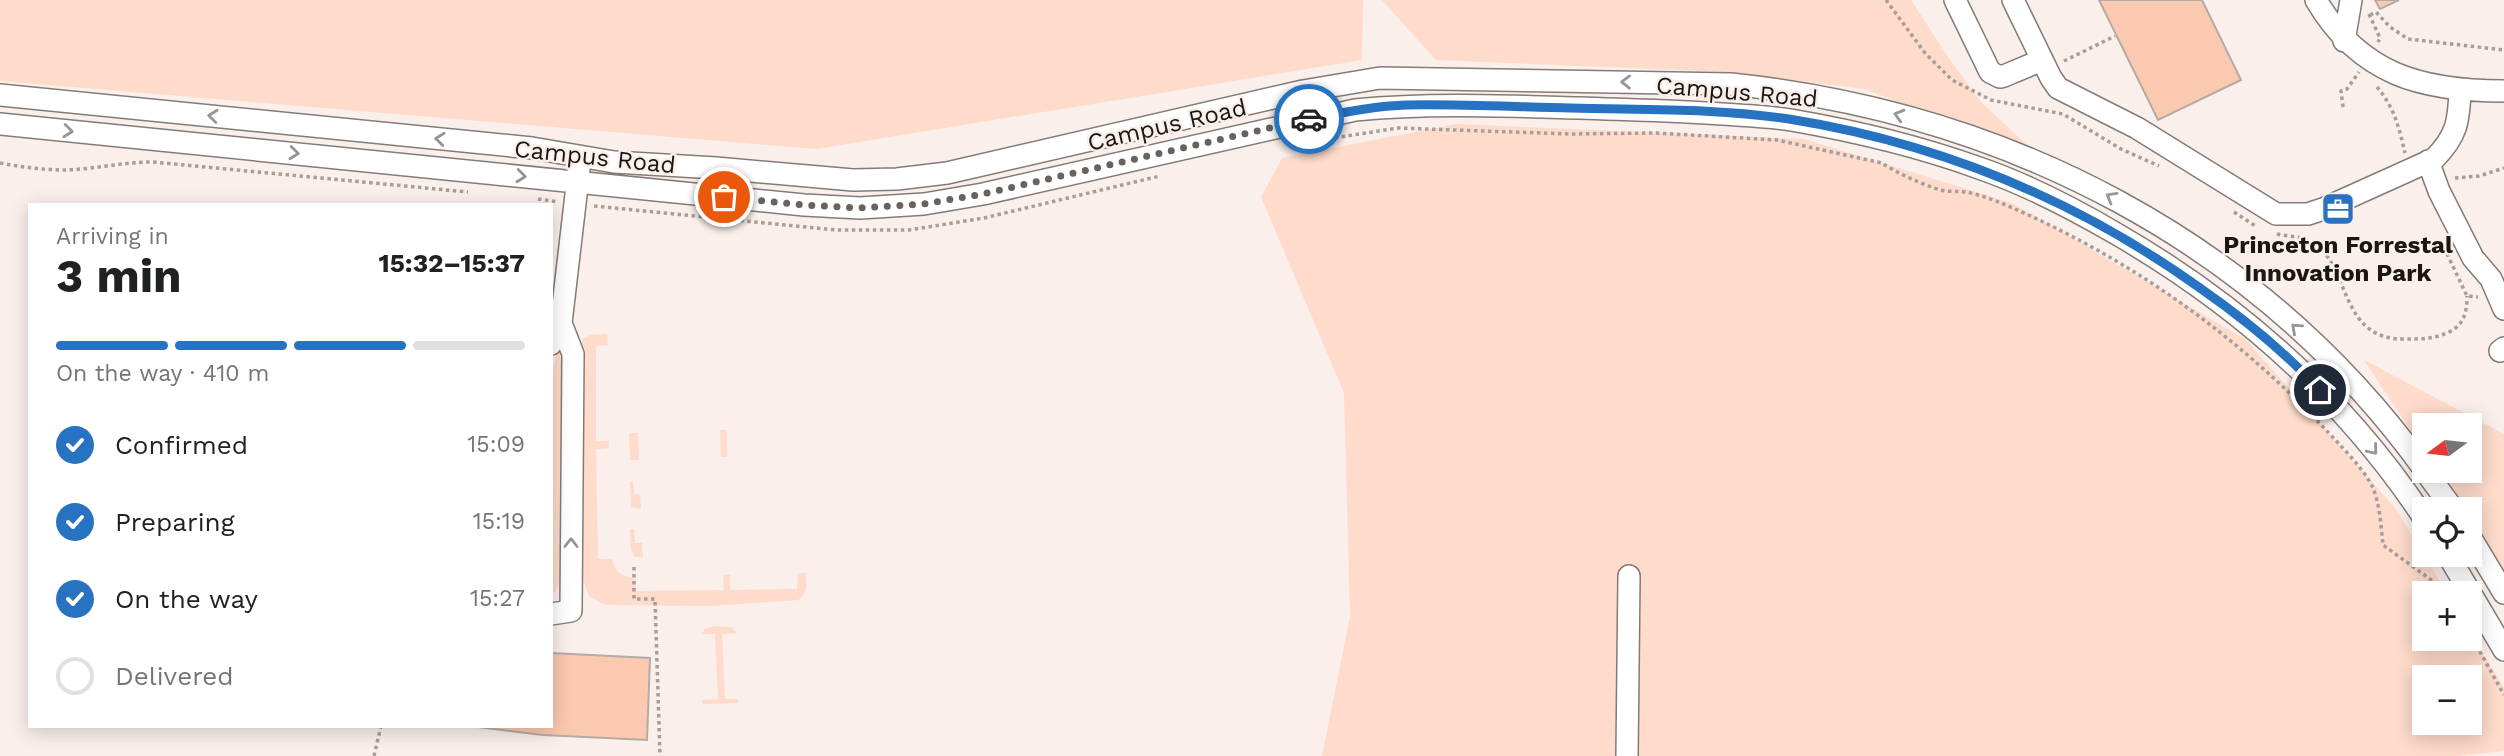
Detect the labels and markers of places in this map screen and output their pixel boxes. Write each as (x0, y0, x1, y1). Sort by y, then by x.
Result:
pin (694, 167, 754, 227)
office icon: Princeton Forrestal Innovation Park (2319, 190, 2357, 228)
place label: Princeton Forrestal Innovation Park (2223, 231, 2453, 287)
pin (2290, 360, 2350, 420)

